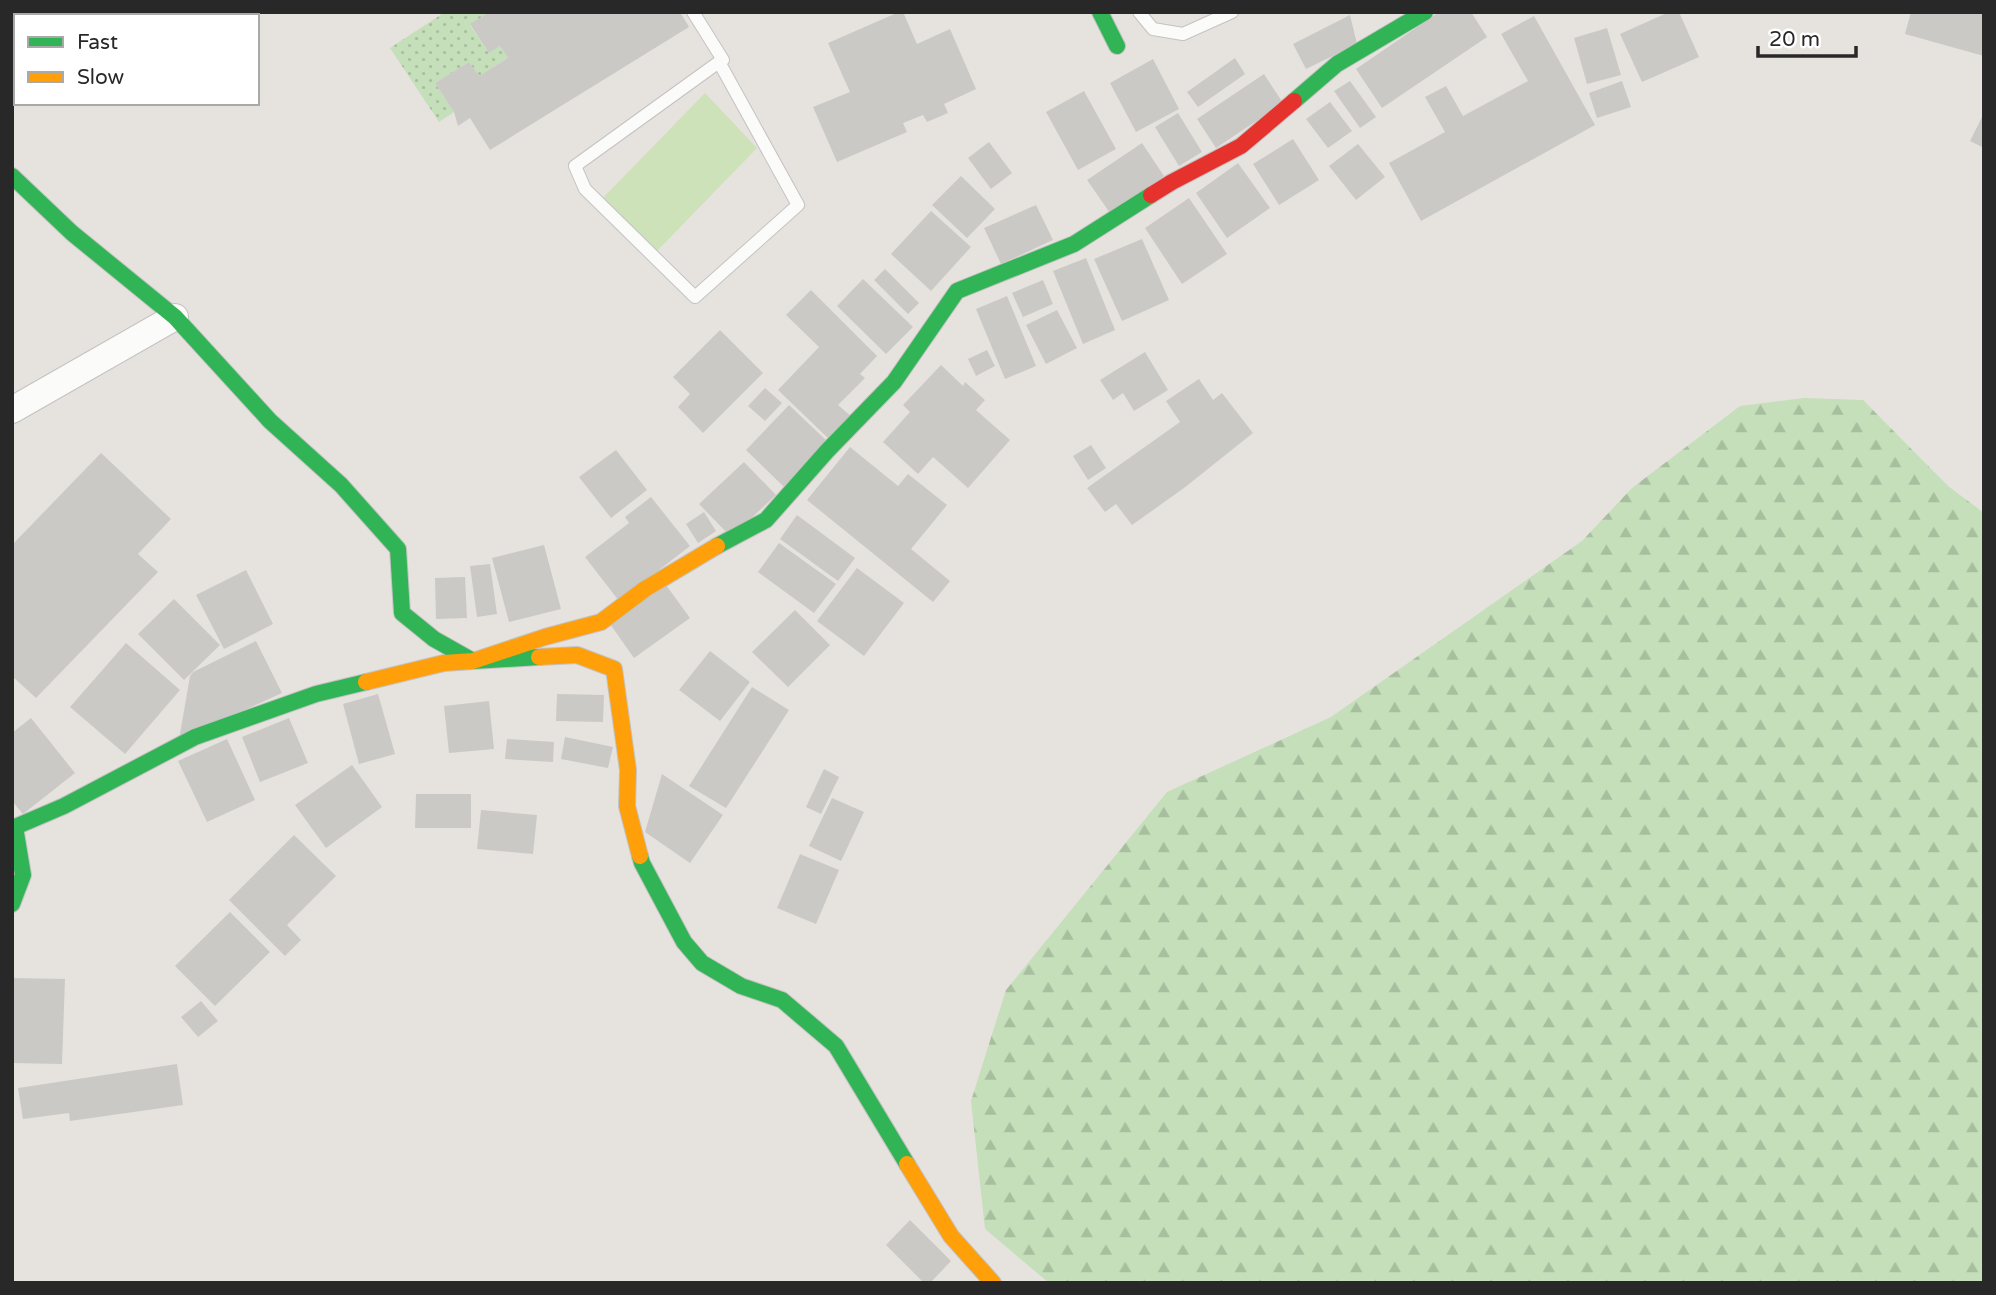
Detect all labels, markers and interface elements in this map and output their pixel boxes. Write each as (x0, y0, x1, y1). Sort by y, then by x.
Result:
legend (14, 14, 259, 105)
scale bar (1758, 14, 1856, 58)
text: 20 m (1769, 27, 1820, 52)
text: Fast (77, 30, 118, 55)
text: Slow (77, 65, 125, 90)

